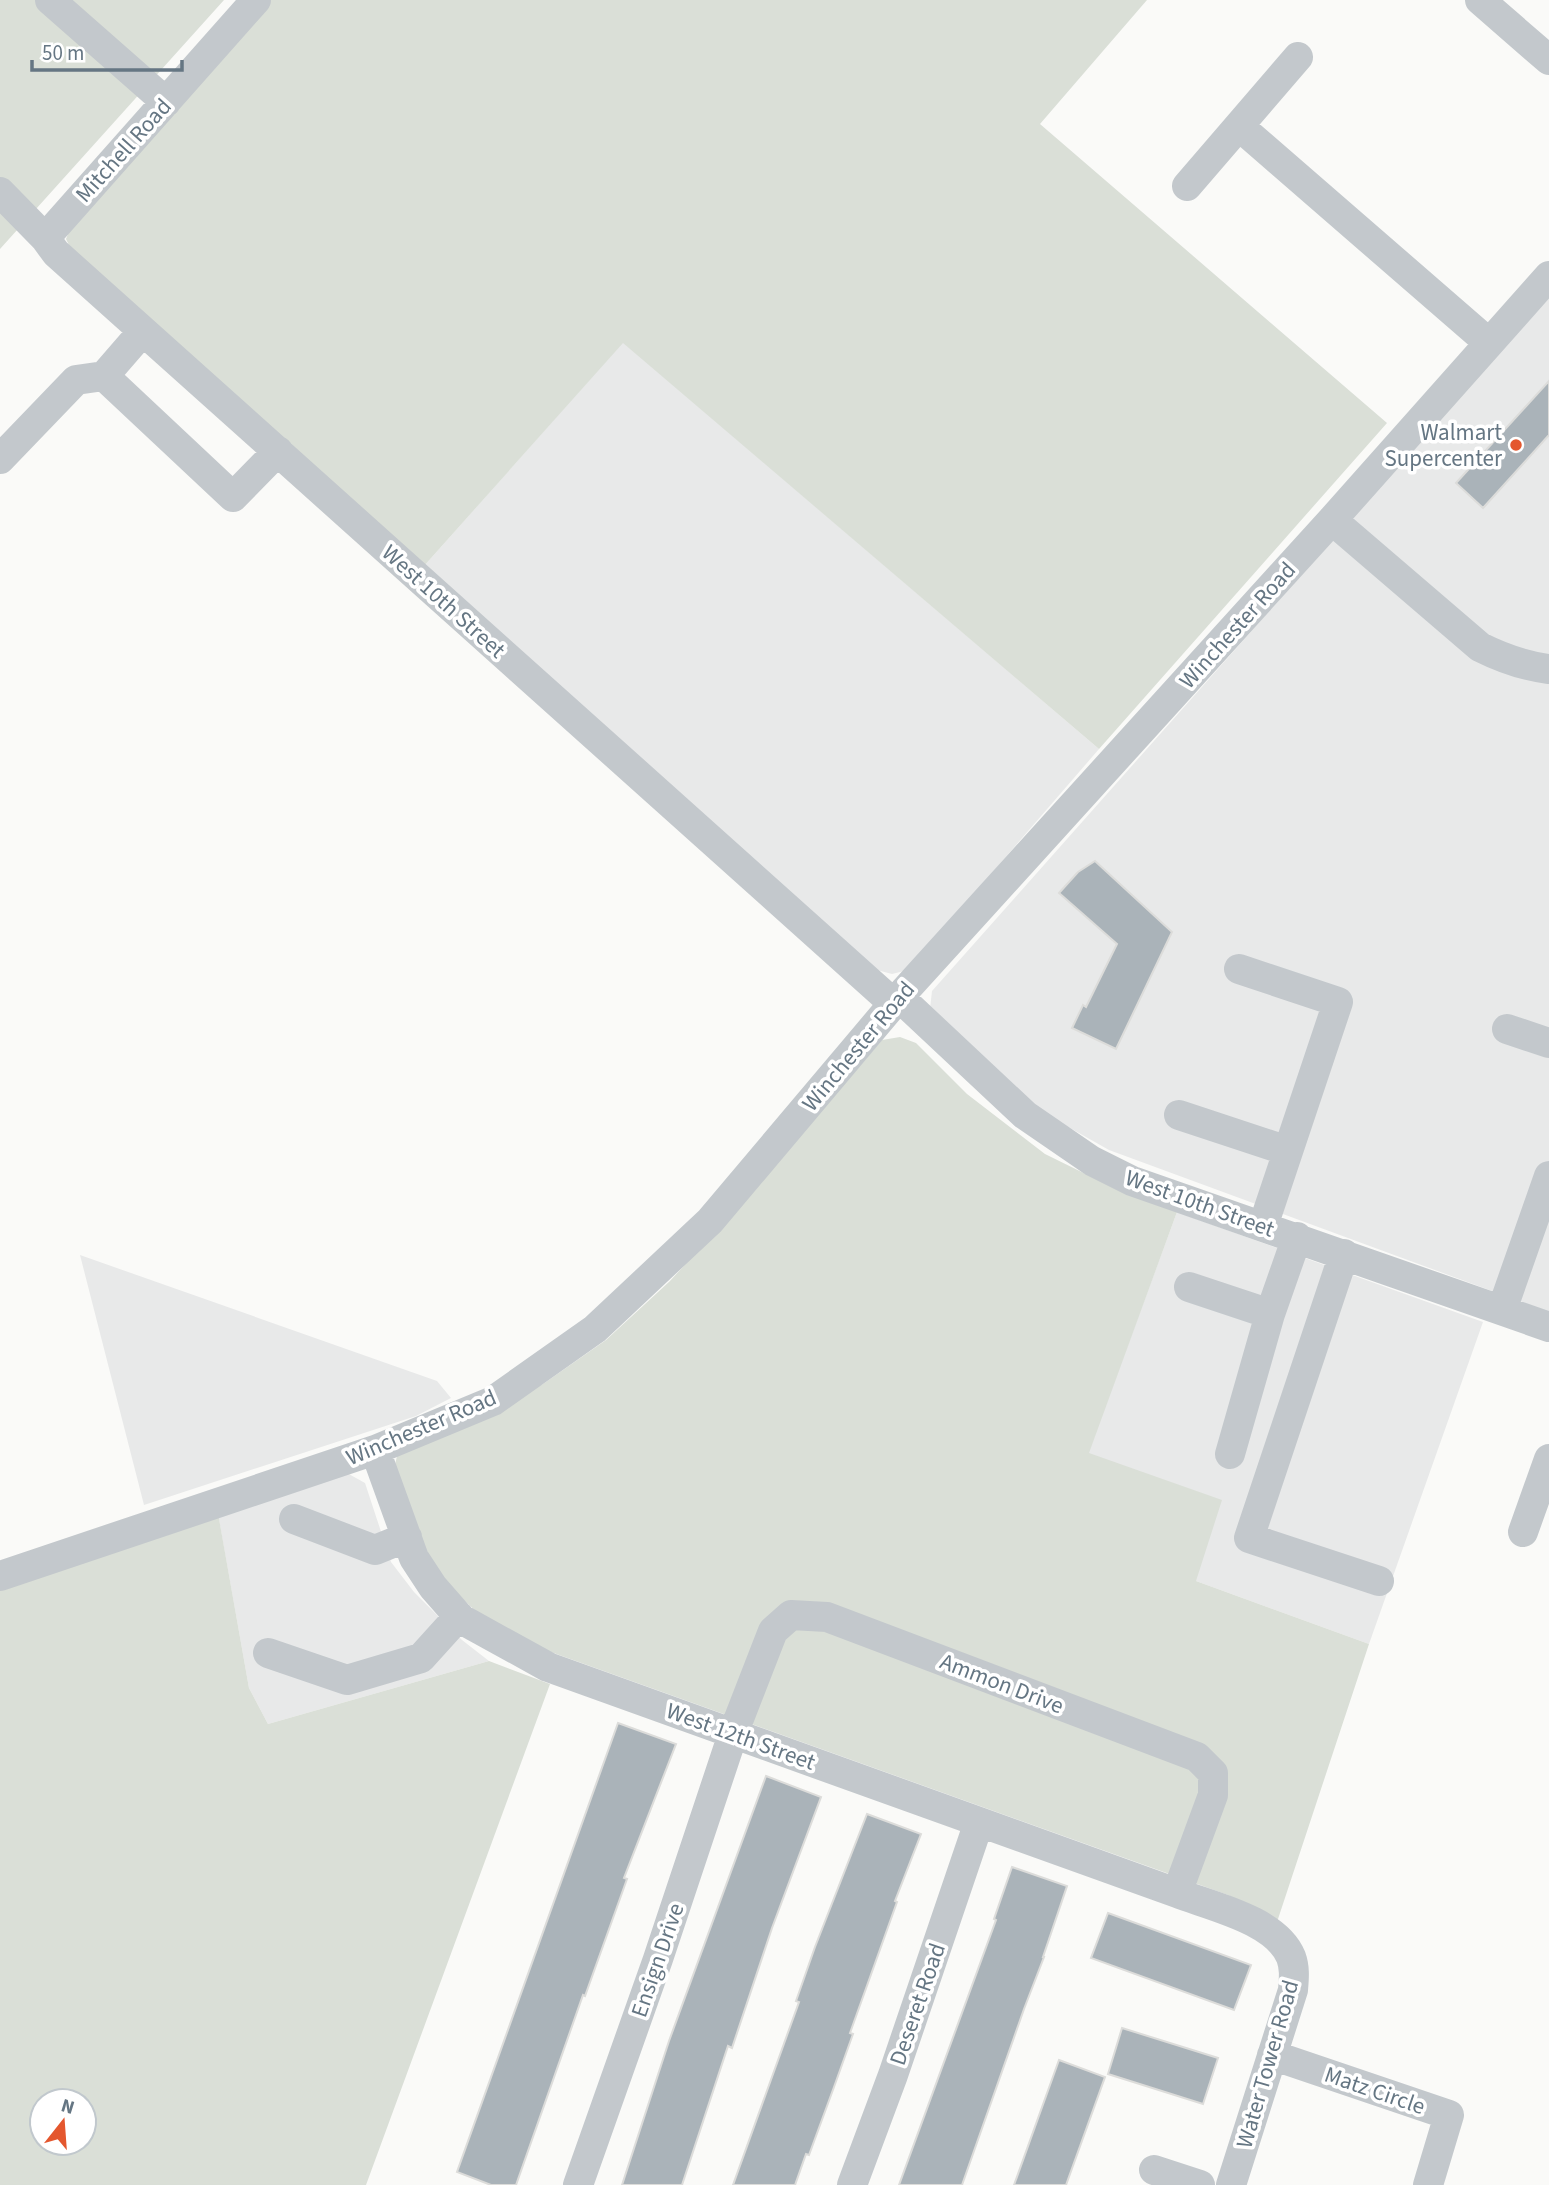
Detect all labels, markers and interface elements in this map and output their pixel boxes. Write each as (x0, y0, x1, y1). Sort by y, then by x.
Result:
scale bar (32, 28, 182, 72)
text: 50 m (42, 38, 84, 68)
street label: Mitchell Road (68, 91, 179, 210)
place label: Walmart Supercenter (1384, 416, 1503, 475)
marker: Walmart Supercenter (1508, 437, 1524, 453)
street label: West 10th Street (375, 537, 513, 666)
street label: Winchester Road (1171, 555, 1303, 696)
street label: Winchester Road (794, 974, 923, 1118)
street label: West 10th Street (1121, 1161, 1279, 1246)
street label: Winchester Road (341, 1381, 502, 1474)
street label: Ammon Drive (935, 1645, 1068, 1722)
street label: West 12th Street (662, 1694, 820, 1779)
street label: Ensign Drive (623, 1899, 692, 2022)
street label: Deseret Road (881, 1939, 954, 2070)
street label: Water Tower Road (1228, 1976, 1307, 2152)
street label: Matz Circle (1320, 2058, 1430, 2123)
north arrow (28, 2087, 98, 2157)
text: N (58, 2092, 78, 2122)

